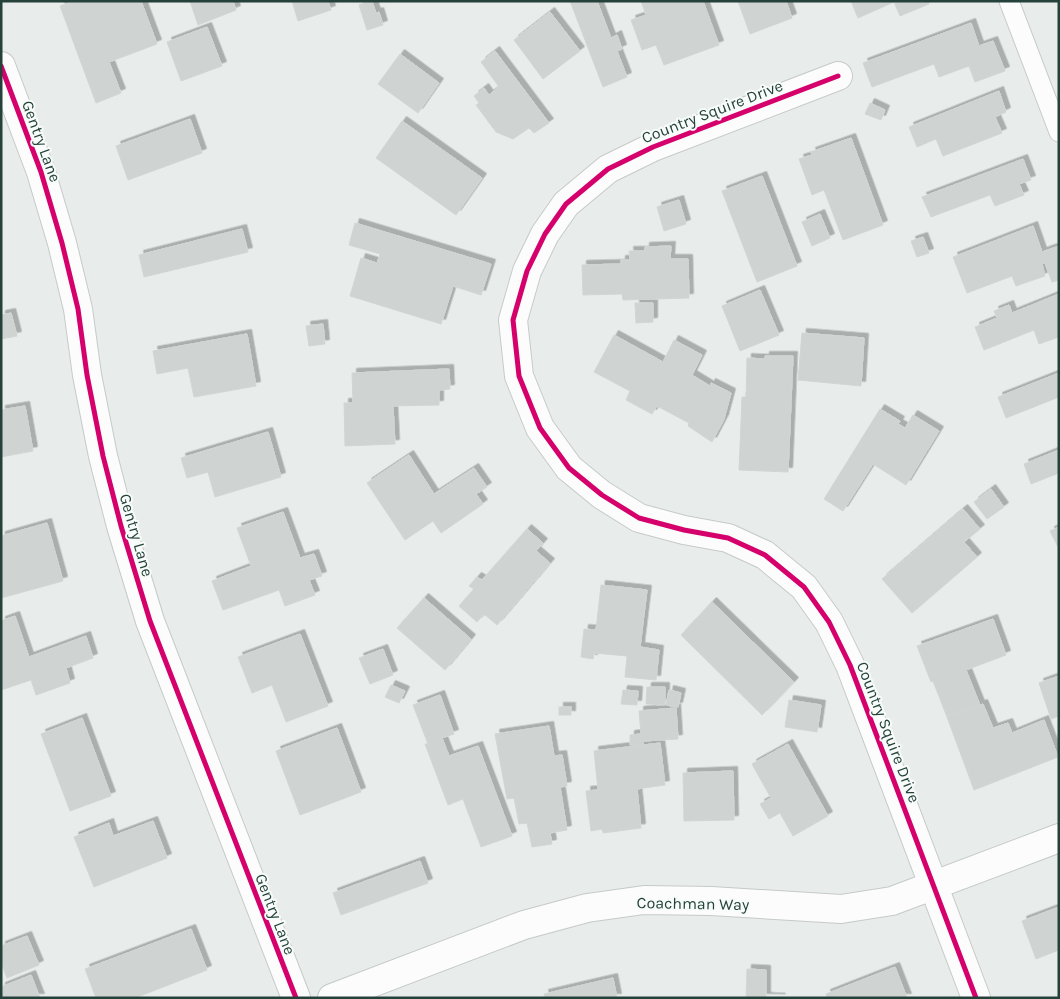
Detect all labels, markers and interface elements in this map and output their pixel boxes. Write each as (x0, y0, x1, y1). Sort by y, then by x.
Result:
street label: Country Squire Drive (639, 76, 785, 147)
street label: Gentry Lane (18, 98, 65, 185)
street label: Gentry Lane (116, 491, 157, 579)
street label: Country Squire Drive (853, 659, 924, 805)
street label: Gentry Lane (251, 871, 300, 957)
street label: Coachman Way (637, 893, 750, 914)

